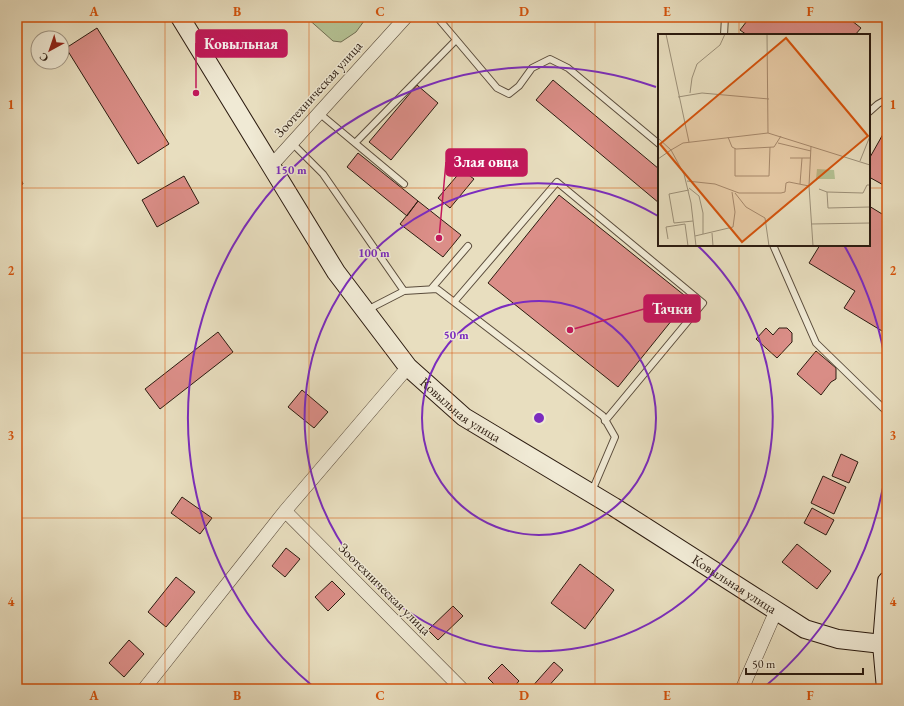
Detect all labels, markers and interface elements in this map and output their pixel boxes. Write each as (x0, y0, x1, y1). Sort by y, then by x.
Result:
text: A (88, 3, 99, 20)
text: B (233, 3, 241, 20)
text: C (375, 3, 385, 20)
text: D (519, 3, 529, 20)
text: E (663, 3, 671, 20)
text: F (806, 3, 814, 20)
north arrow (30, 30, 70, 70)
callout: Ковыльная (196, 30, 287, 57)
text: Ковыльная (204, 34, 278, 53)
inset map (658, 34, 870, 246)
street label: Зоотехническая улица (270, 37, 366, 141)
text: С (36, 50, 51, 66)
text: 1 (8, 96, 15, 113)
text: 1 (890, 96, 897, 113)
callout: Злая овца (446, 149, 527, 176)
text: Злая овца (454, 152, 519, 171)
text: 150 m (275, 162, 307, 178)
text: 100 m (358, 245, 390, 261)
text: 2 (8, 262, 15, 279)
text: 2 (890, 262, 897, 279)
callout: Тачки (644, 295, 700, 322)
text: Тачки (652, 299, 692, 318)
text: 50 m (443, 327, 469, 343)
street label: Ковыльная улица (416, 373, 505, 446)
centre of rings (532, 411, 546, 425)
text: 3 (8, 427, 15, 444)
text: 3 (890, 427, 897, 444)
street label: Зоотехническая улица (335, 539, 435, 639)
street label: Ковыльная улица (689, 550, 781, 618)
text: 4 (8, 593, 15, 610)
text: 4 (890, 593, 897, 610)
scale bar (746, 650, 863, 676)
text: 50 m (752, 656, 776, 672)
text: A (88, 687, 99, 704)
text: B (233, 687, 241, 704)
text: C (375, 687, 385, 704)
text: D (519, 687, 529, 704)
text: E (663, 687, 671, 704)
text: F (806, 687, 814, 704)

